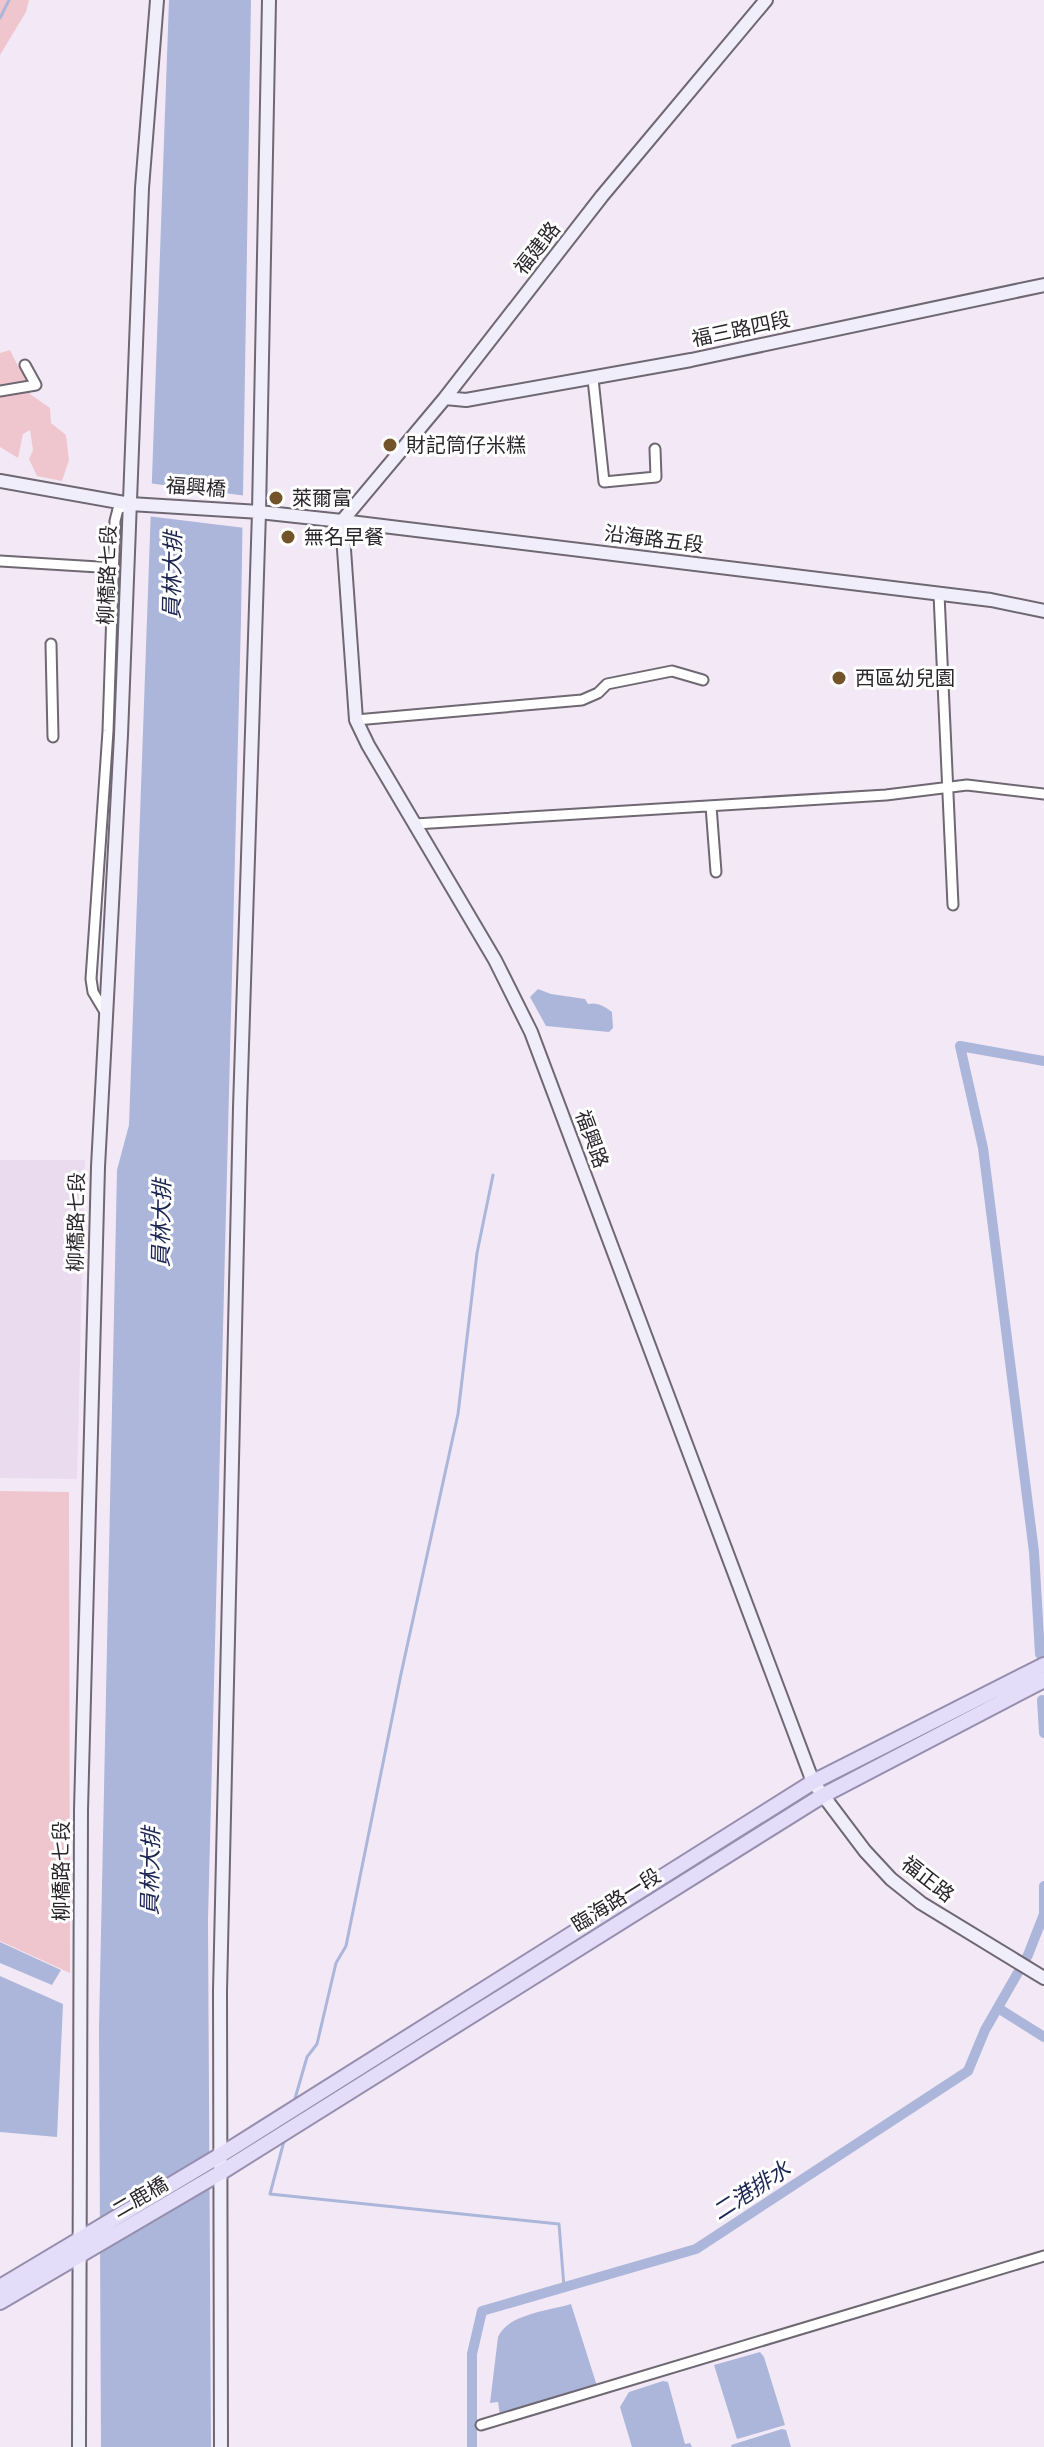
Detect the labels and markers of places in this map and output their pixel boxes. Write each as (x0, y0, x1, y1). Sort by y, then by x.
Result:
place label: 財記筒仔米糕 (406, 433, 526, 457)
marker: 財記筒仔米糕 (381, 436, 399, 454)
place label: 萊爾富 (292, 486, 352, 510)
marker: 萊爾富 (267, 489, 285, 507)
place label: 無名早餐 (304, 525, 384, 549)
marker: 無名早餐 (279, 528, 297, 546)
place label: 西區幼兒園 (855, 666, 955, 690)
marker: 西區幼兒園 (830, 669, 848, 687)

